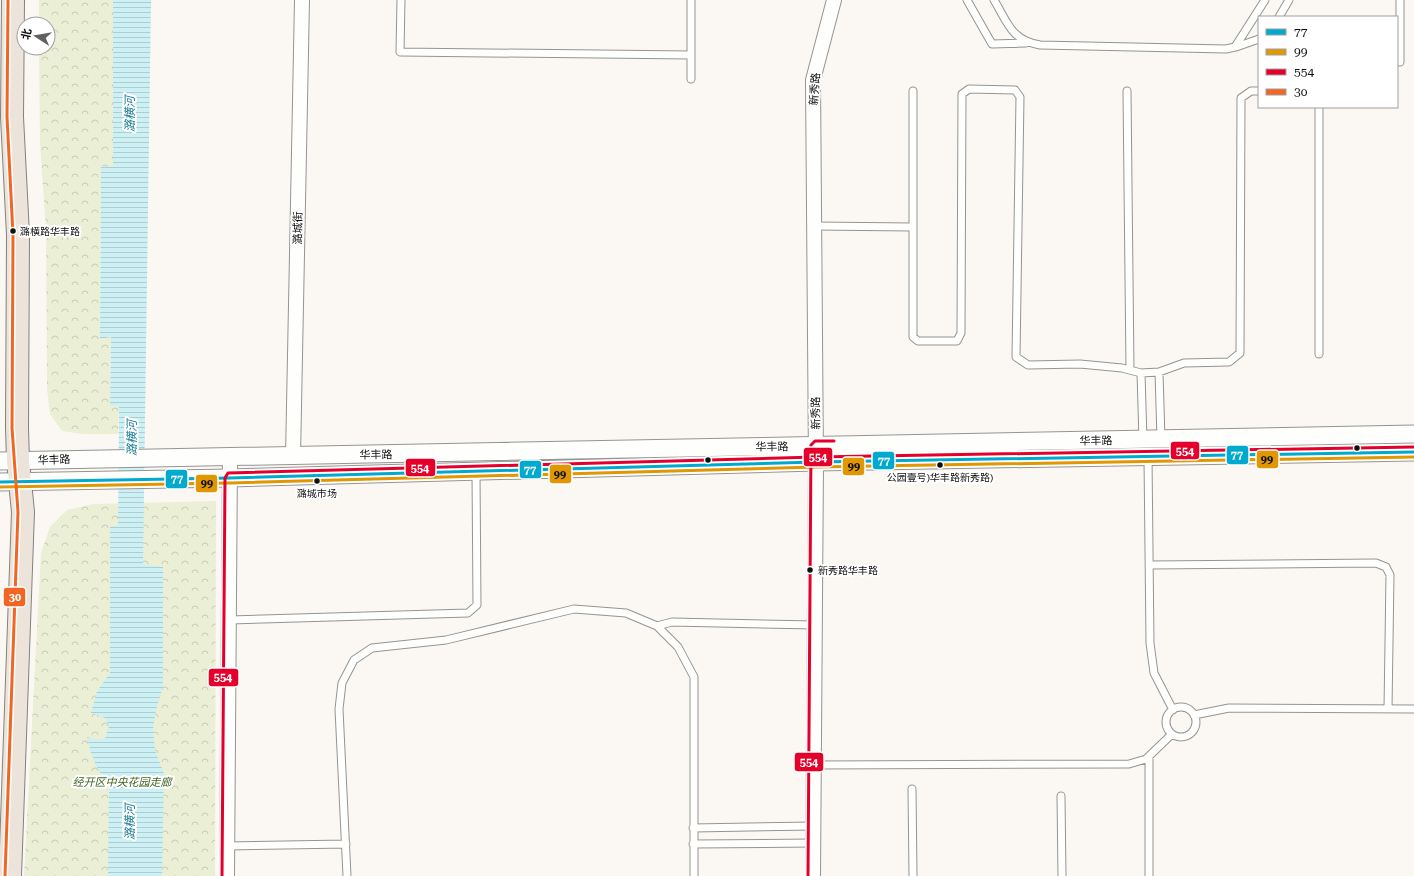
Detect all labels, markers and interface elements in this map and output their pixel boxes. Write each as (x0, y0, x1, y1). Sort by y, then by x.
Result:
north arrow (16, 16, 56, 56)
legend (1258, 16, 1398, 108)
text: 77 (1294, 25, 1308, 39)
text: 北 (19, 27, 34, 41)
text: 99 (1294, 45, 1308, 59)
text: 554 (1294, 65, 1314, 79)
street label: 新秀路 (807, 72, 823, 106)
text: 30 (1294, 85, 1308, 99)
water label: 潞横河 (123, 94, 137, 132)
street label: 潞城街 (291, 211, 305, 245)
marker: 潞横路华丰路 (8, 226, 18, 236)
place label: 潞横路华丰路 (20, 226, 80, 237)
street label: 新秀路 (809, 396, 823, 430)
water label: 潞横河 (125, 418, 139, 456)
street label: 华丰路 (1079, 434, 1113, 448)
street label: 华丰路 (755, 440, 789, 454)
line badge: 554 (1170, 441, 1200, 460)
unlabelled marker (1352, 443, 1362, 453)
text: 554 (1176, 445, 1195, 458)
line badge: 77 (1226, 445, 1249, 465)
line badge: 554 (803, 447, 833, 467)
street label: 华丰路 (359, 448, 393, 462)
text: 77 (1231, 449, 1243, 462)
line badge: 99 (1256, 450, 1279, 469)
text: 554 (809, 451, 828, 464)
line badge: 77 (872, 451, 895, 470)
street label: 华丰路 (37, 453, 71, 467)
text: 99 (1261, 453, 1273, 466)
unlabelled marker (703, 455, 713, 465)
text: 77 (878, 455, 890, 468)
line badge: 99 (842, 457, 865, 476)
line badge: 554 (405, 458, 436, 477)
line badge: 77 (519, 460, 542, 479)
text: 99 (848, 460, 860, 473)
marker: 公园壹号)华丰路新秀路) (935, 460, 945, 470)
text: 554 (411, 462, 430, 475)
text: 77 (524, 464, 536, 477)
line badge: 99 (549, 464, 572, 484)
text: 99 (554, 468, 566, 481)
line badge: 77 (165, 469, 188, 489)
place label: 公园壹号)华丰路新秀路) (887, 472, 993, 483)
text: 77 (171, 473, 183, 486)
line badge: 99 (195, 474, 218, 493)
marker: 潞城市场 (312, 476, 322, 486)
text: 99 (201, 477, 213, 490)
place label: 潞城市场 (297, 488, 337, 499)
marker: 新秀路华丰路 (805, 565, 815, 575)
place label: 新秀路华丰路 (818, 565, 878, 576)
line badge: 30 (3, 587, 26, 607)
text: 30 (9, 591, 21, 604)
line badge: 554 (208, 668, 239, 687)
text: 554 (214, 671, 233, 684)
line badge: 554 (794, 752, 824, 772)
text: 554 (800, 756, 819, 769)
park label: 经开区中央花园走廊 (73, 776, 173, 789)
water label: 潞横河 (123, 802, 137, 840)

